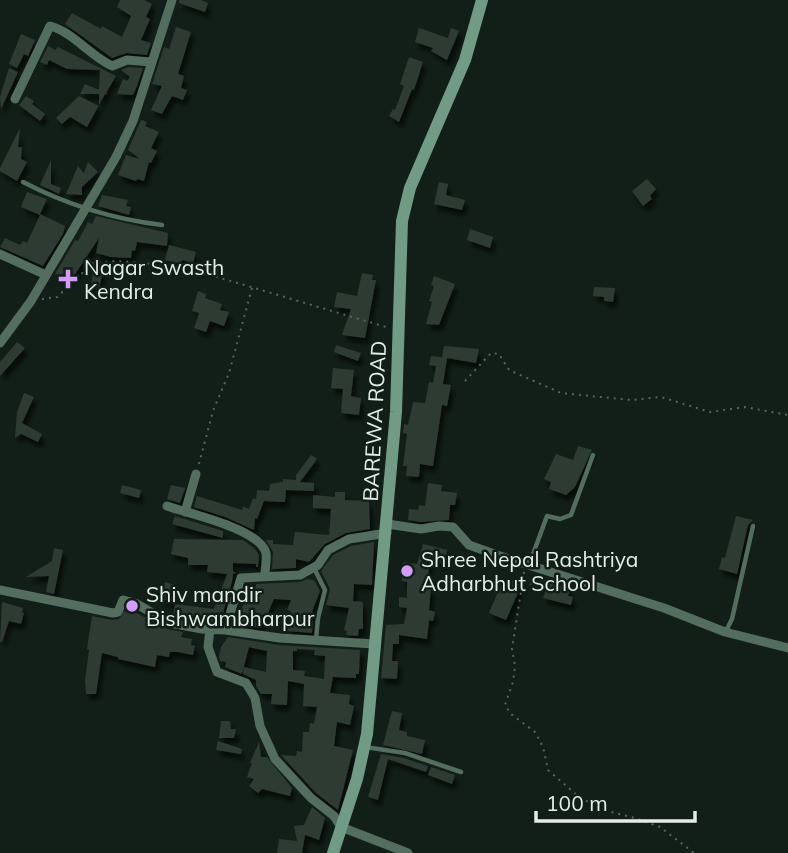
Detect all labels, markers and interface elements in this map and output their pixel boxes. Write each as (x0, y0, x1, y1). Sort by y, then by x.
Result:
place label: Nagar Swasth Kendra (84, 254, 224, 304)
marker: Nagar Swasth Kendra (58, 269, 78, 289)
street label: BAREWA ROAD (357, 340, 391, 502)
place label: Shree Nepal Rashtriya Adharbhut School (421, 546, 638, 596)
marker: Shree Nepal Rashtriya Adharbhut School (399, 563, 415, 579)
place label: Shiv mandir Bishwambharpur (146, 581, 315, 631)
marker: Shiv mandir Bishwambharpur (124, 598, 140, 614)
scale bar (536, 780, 695, 824)
text: 100 m (546, 790, 608, 816)

